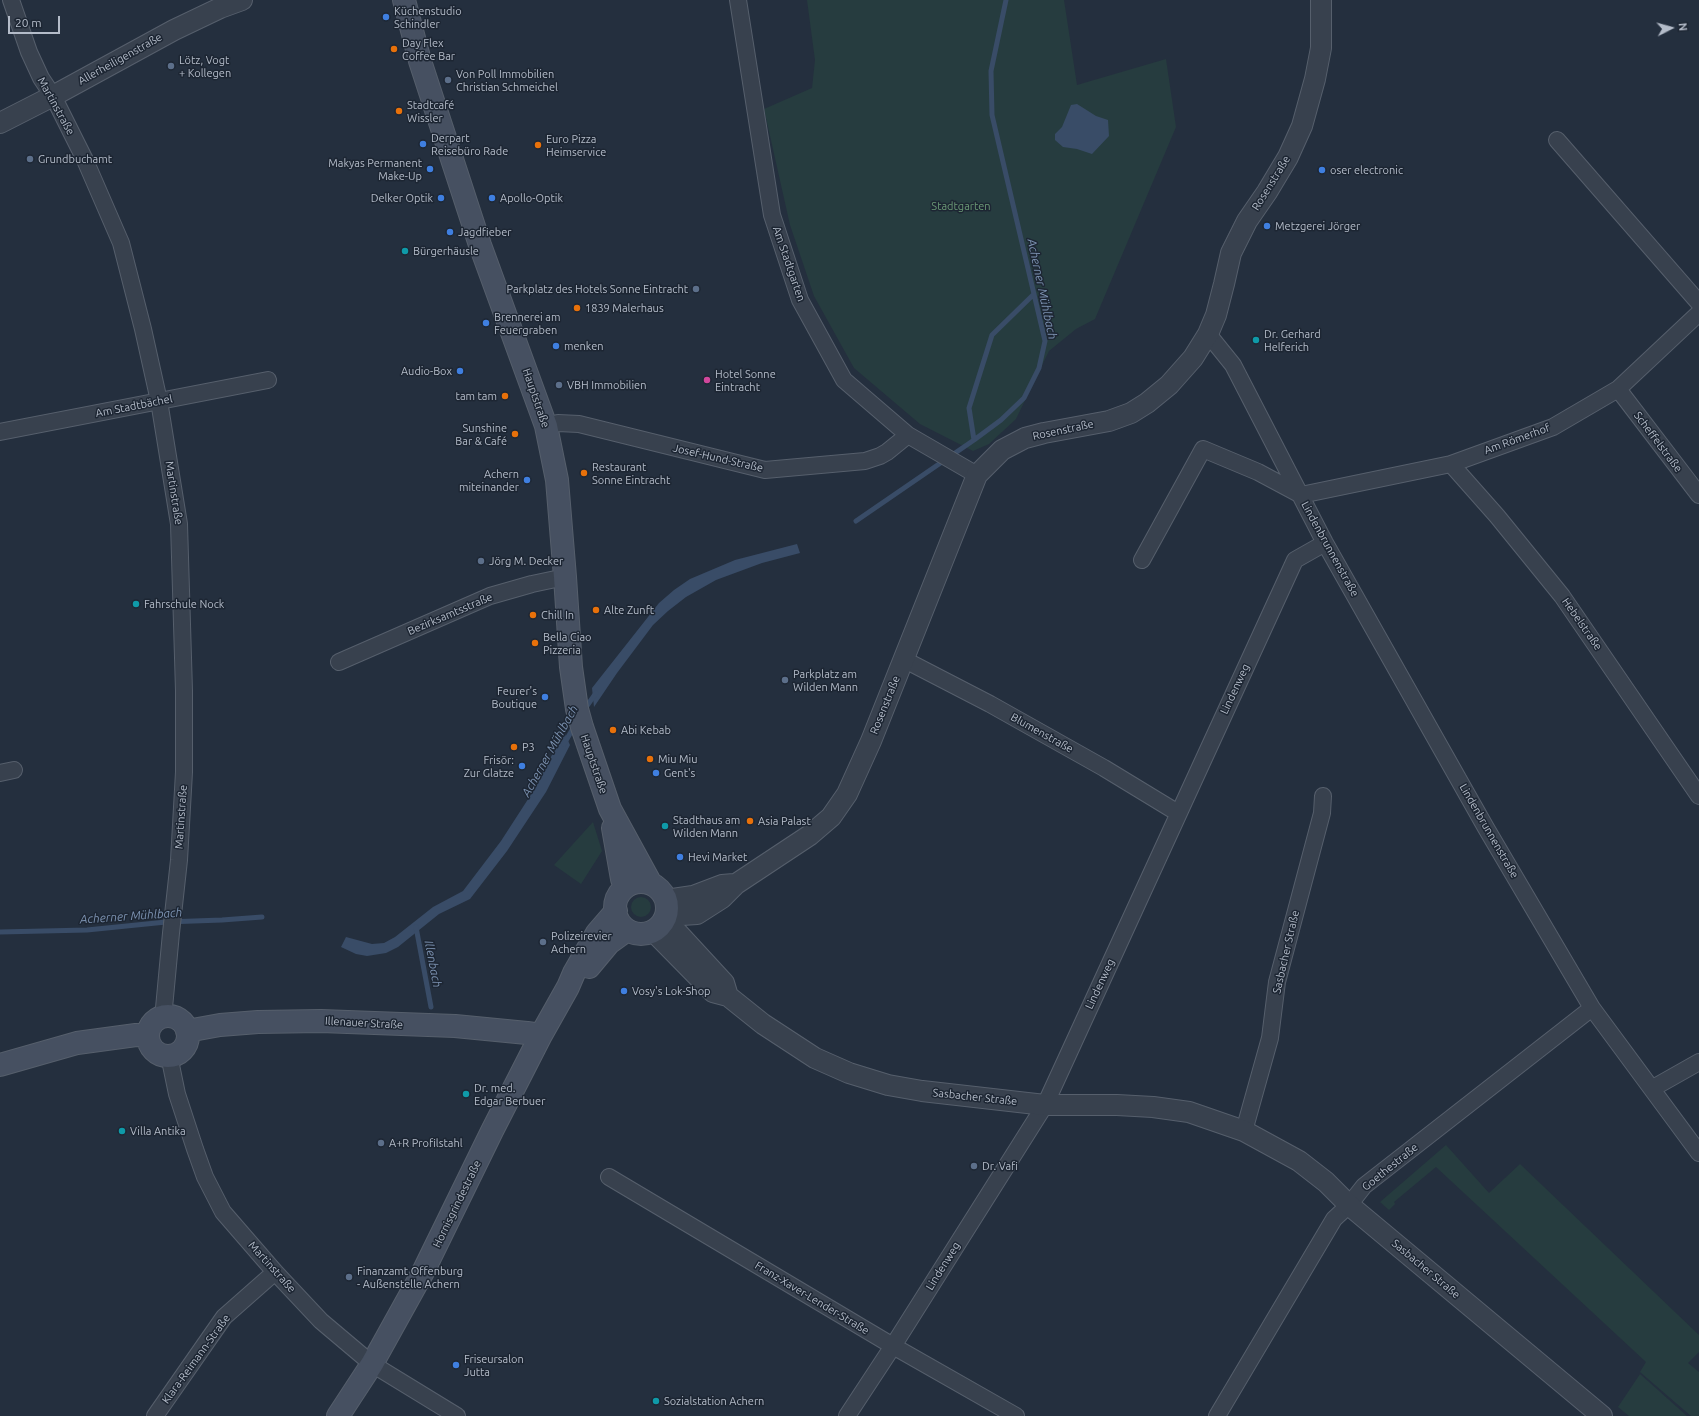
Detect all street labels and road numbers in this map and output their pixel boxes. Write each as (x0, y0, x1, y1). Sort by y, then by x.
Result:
street label: Allerheiligenstraße (76, 30, 164, 88)
street label: Martinstraße (35, 75, 77, 137)
street label: Rosenstraße (1249, 153, 1293, 213)
street label: Am Stadtgarten (770, 225, 808, 303)
street label: Hauptstraße (520, 367, 552, 429)
street label: Am Stadtbächel (94, 392, 174, 420)
street label: Scheffelstraße (1631, 409, 1685, 475)
street label: Rosenstraße (1031, 417, 1095, 443)
street label: Am Römerhof (1482, 421, 1552, 457)
street label: Josef-Hund-Straße (672, 441, 764, 475)
street label: Martinstraße (162, 460, 186, 526)
street label: Lindenbrunnenstraße (1298, 499, 1362, 599)
street label: Bezirksamtsstraße (405, 590, 495, 638)
street label: Hebelstraße (1559, 595, 1605, 653)
street label: Lindenweg (1218, 662, 1252, 716)
street label: Rosenstraße (867, 674, 903, 736)
street label: Blumenstraße (1008, 710, 1076, 756)
street label: Hauptstraße (578, 733, 610, 795)
street label: Lindenbrunnenstraße (1457, 781, 1521, 881)
street label: Martinstraße (172, 784, 190, 850)
street label: Sasbacher Straße (1270, 909, 1302, 995)
street label: Lindenweg (1083, 957, 1117, 1011)
street label: Illenauer Straße (325, 1014, 403, 1032)
street label: Sasbacher Straße (932, 1086, 1018, 1108)
street label: Goethestraße (1359, 1140, 1421, 1194)
street label: Hornisgrindestraße (430, 1158, 484, 1250)
street label: Sasbacher Straße (1389, 1237, 1463, 1301)
street label: Martinstraße (246, 1239, 298, 1295)
street label: Lindenweg (923, 1239, 963, 1293)
street label: Franz-Xaver-Lender-Straße (753, 1259, 871, 1337)
street label: Klara-Reimann-Straße (159, 1312, 233, 1406)

